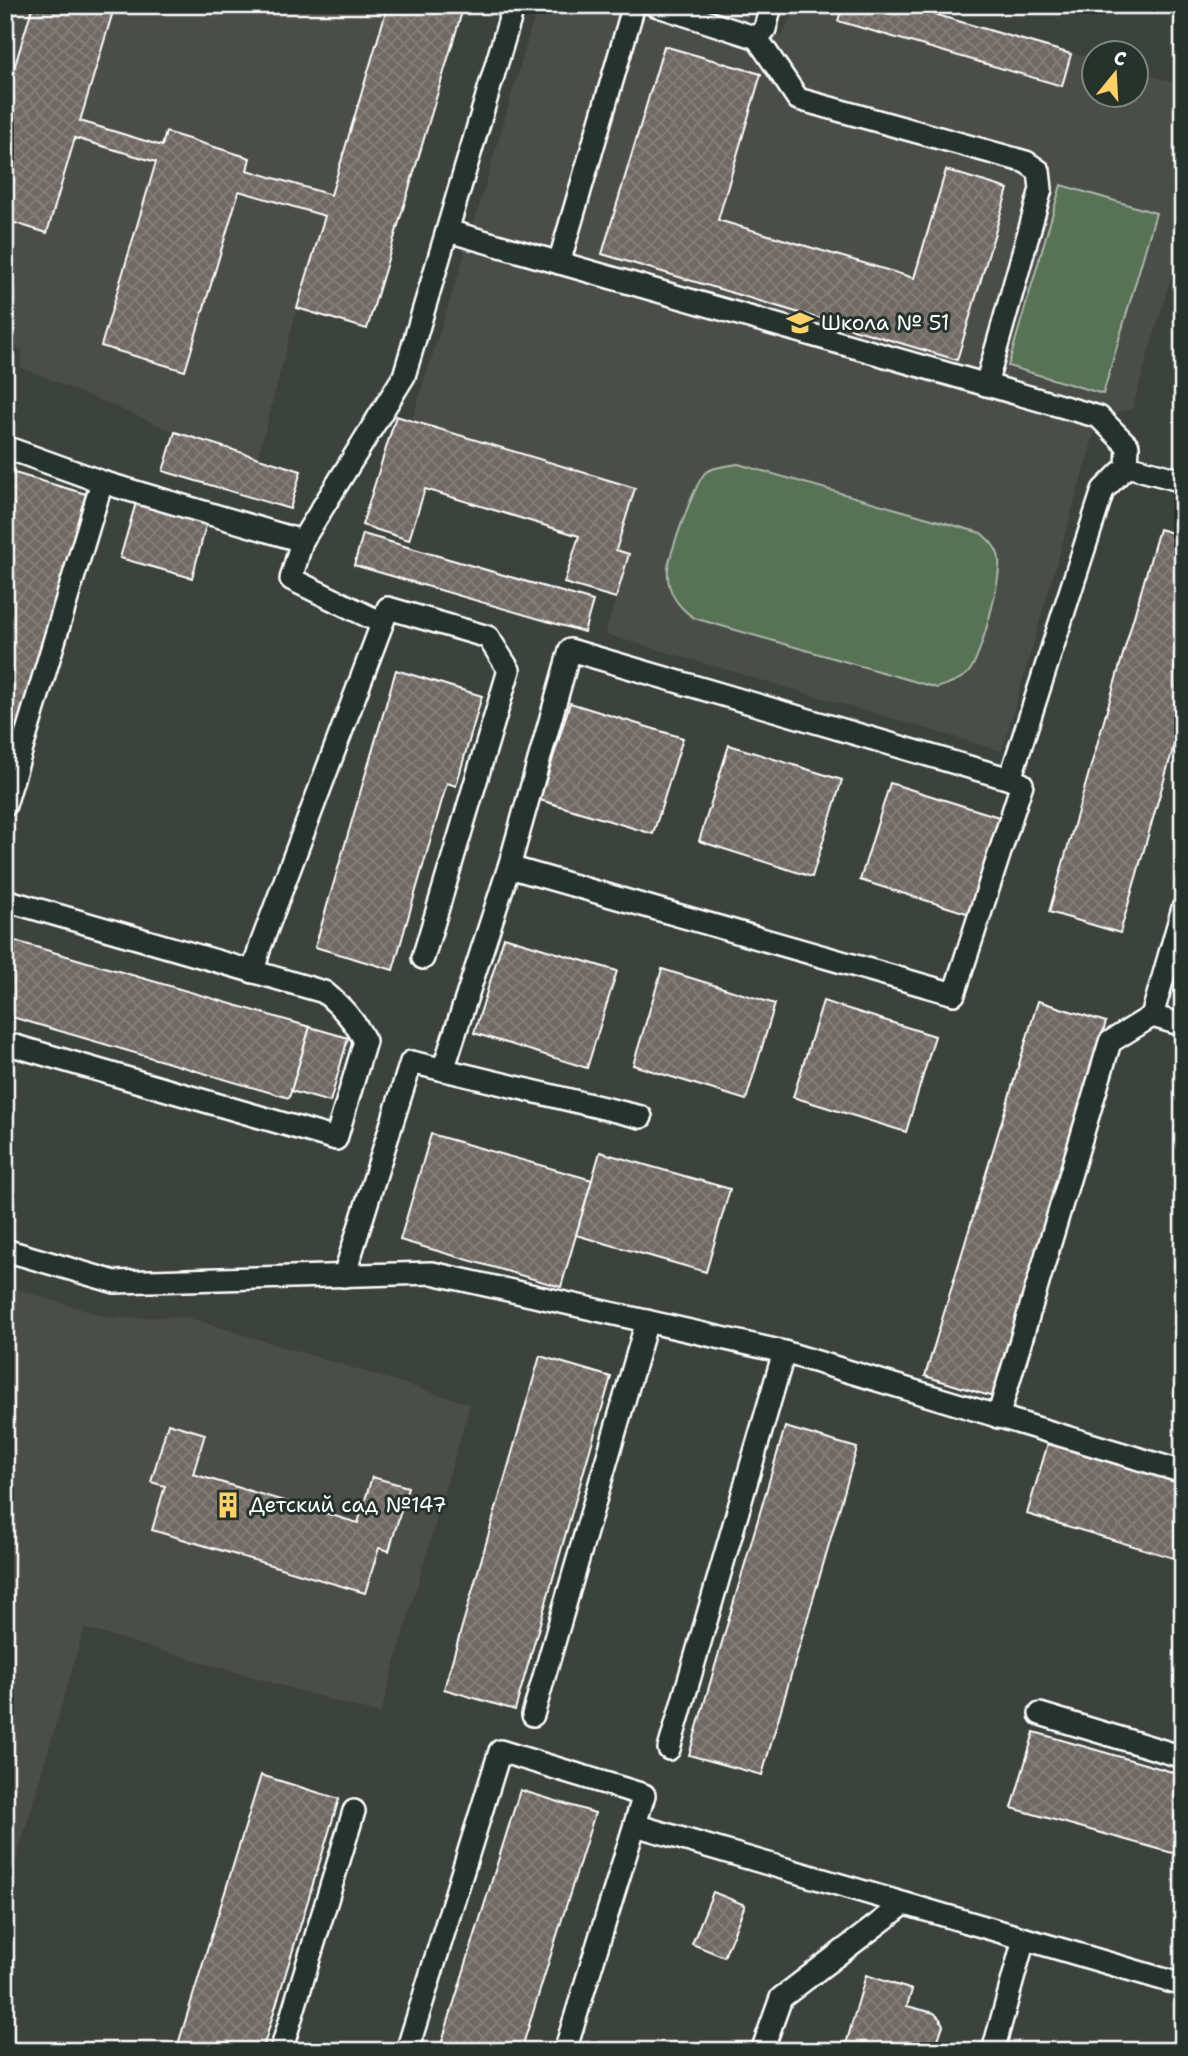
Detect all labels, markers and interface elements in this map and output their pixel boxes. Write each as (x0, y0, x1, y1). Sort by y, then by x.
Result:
north arrow (1080, 38, 1150, 108)
text: С (1111, 45, 1130, 72)
school or university icon: Школа № 51 (785, 308, 815, 338)
place label: Школа № 51 (821, 309, 949, 337)
building icon: Детский сад №147 (213, 1490, 243, 1520)
place label: Детский сад №147 (249, 1491, 447, 1519)

